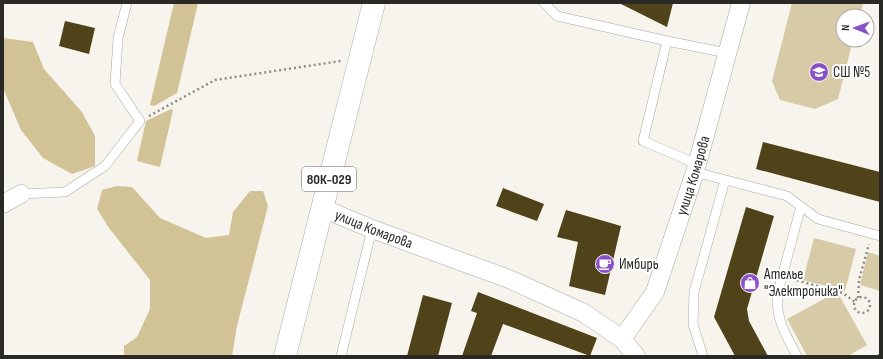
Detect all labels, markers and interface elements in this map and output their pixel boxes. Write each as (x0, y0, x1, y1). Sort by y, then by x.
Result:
north arrow (835, 8, 875, 48)
text: N (839, 25, 852, 31)
school or university icon: СШ №5 (808, 61, 830, 83)
place label: СШ №5 (833, 63, 870, 82)
street label: улица Комарова (672, 133, 714, 218)
road number: 80К-029 (302, 167, 356, 191)
street label: улица Комарова (332, 205, 416, 253)
cafe icon: Имбирь (594, 253, 616, 275)
place label: Имбирь (619, 255, 659, 274)
place label: Ателье "Электроника" (763, 265, 843, 301)
shop icon: Ателье "Электроника" (739, 272, 761, 294)

